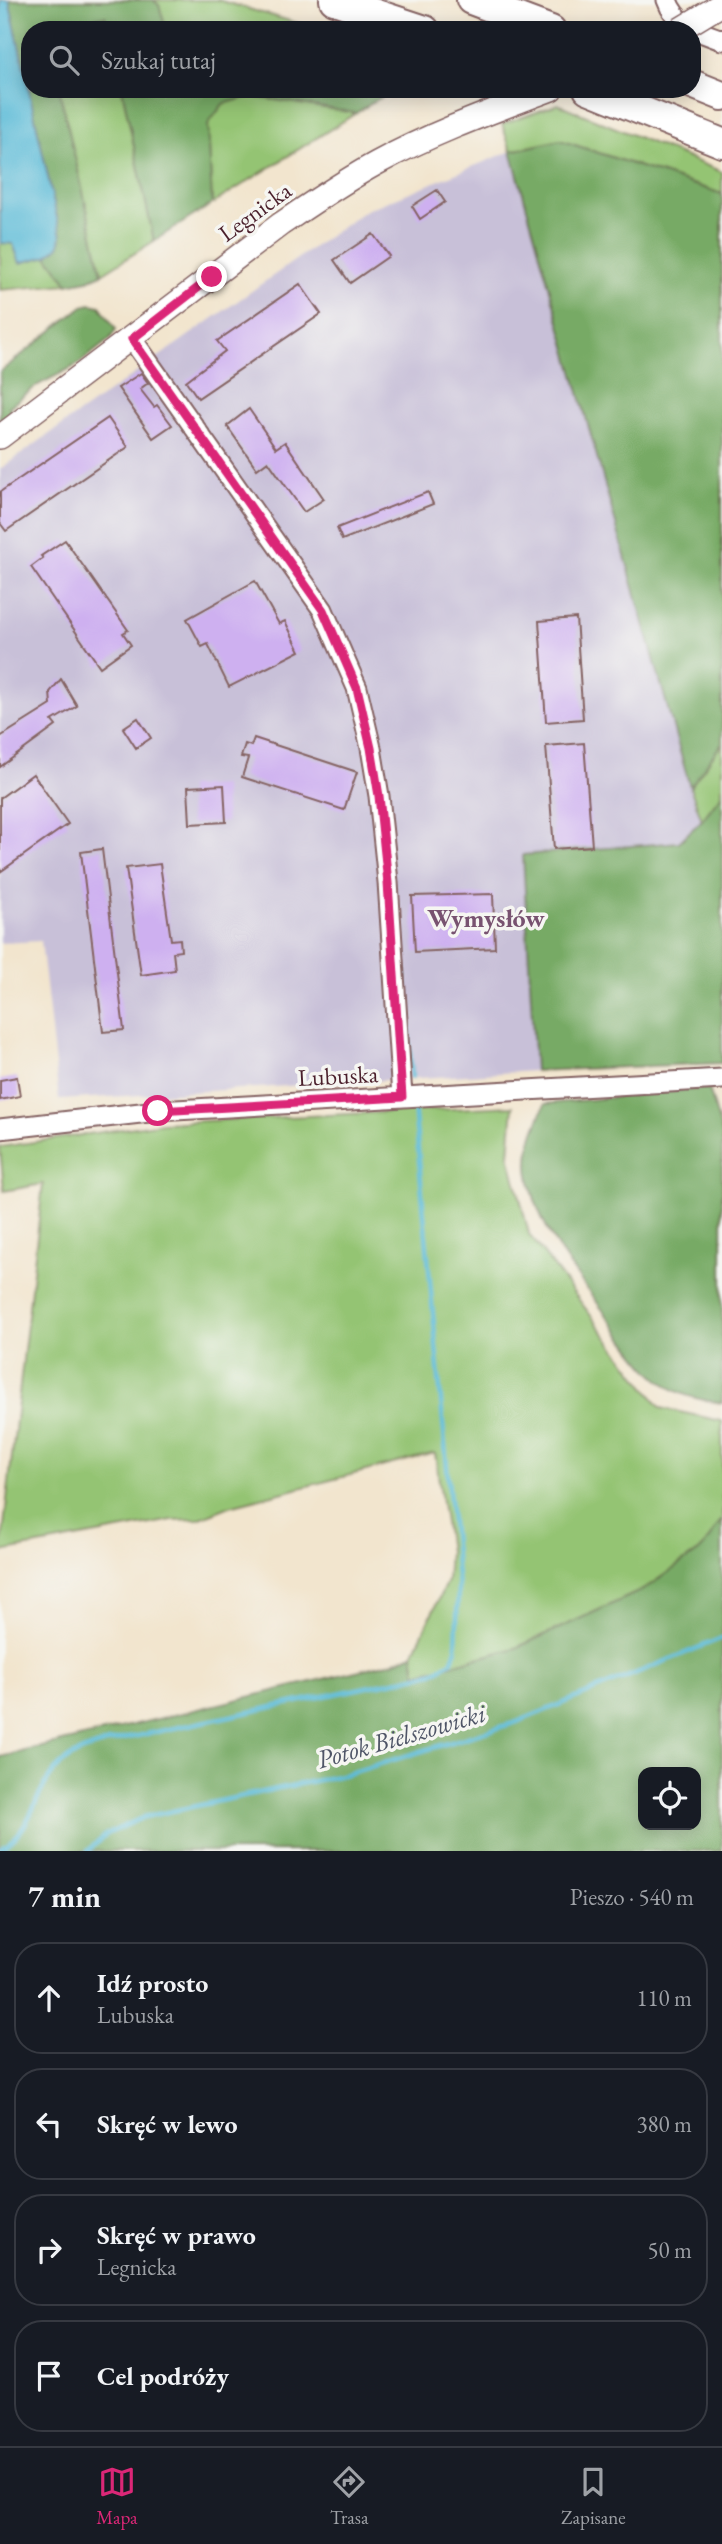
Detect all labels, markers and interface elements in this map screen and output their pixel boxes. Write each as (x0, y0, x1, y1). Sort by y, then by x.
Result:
search box (21, 21, 701, 98)
icon: search (45, 41, 83, 79)
text: Szukaj tutaj (101, 43, 216, 77)
street label: Legnicka (212, 174, 298, 249)
route end (196, 261, 227, 292)
district label: Wymysłów (427, 901, 545, 935)
street label: Lubuska (297, 1058, 379, 1093)
route start (142, 1095, 173, 1126)
water label: Potok Bielszowicki (313, 1695, 491, 1776)
map controls (638, 1767, 701, 1830)
button: locate (638, 1767, 701, 1830)
text: 7 min (28, 1877, 101, 1916)
text: Pieszo · 540 m (570, 1882, 694, 1912)
text: Idź prosto (97, 1966, 208, 2000)
icon: ahead (30, 1979, 68, 2017)
text: 110 m (636, 1983, 692, 2013)
text: Lubuska (97, 2000, 174, 2030)
icon: left (30, 2105, 68, 2143)
text: Skręć w lewo (97, 2107, 238, 2141)
text: 380 m (636, 2109, 692, 2139)
text: Skręć w prawo (97, 2218, 256, 2252)
icon: right (30, 2231, 68, 2269)
text: 50 m (647, 2235, 692, 2265)
text: Legnicka (97, 2252, 177, 2282)
icon: arrive (30, 2357, 68, 2395)
text: Cel podróży (97, 2359, 229, 2393)
tab: Mapa (96, 2463, 138, 2530)
tab: Trasa (330, 2463, 369, 2530)
tab: Zapisane (561, 2463, 626, 2530)

